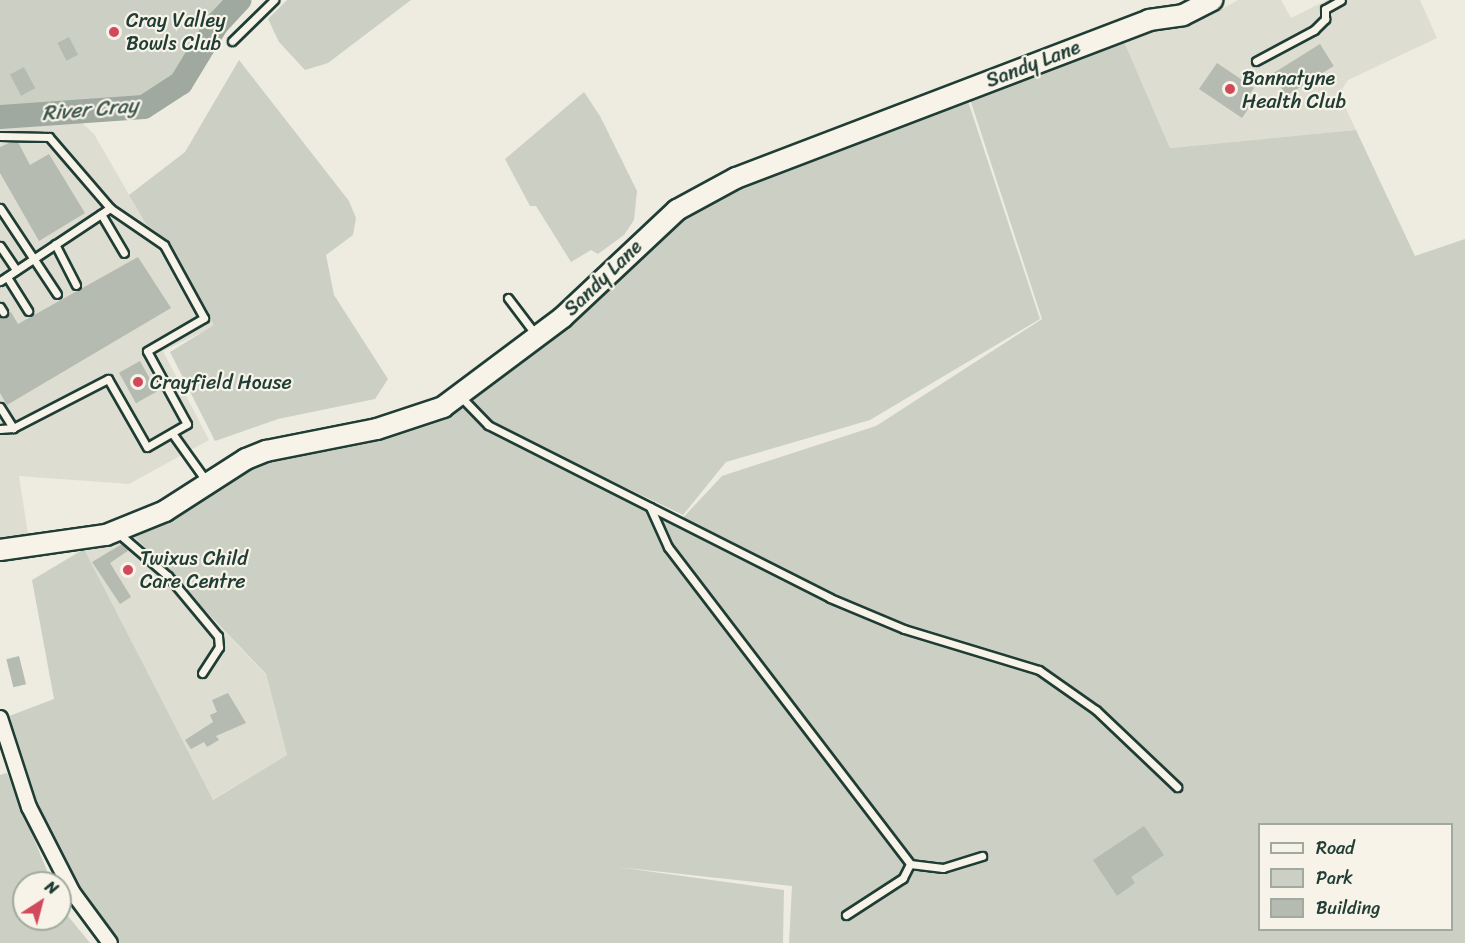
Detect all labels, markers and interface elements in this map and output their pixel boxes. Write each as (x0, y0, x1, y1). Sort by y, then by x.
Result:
place label: Cray Valley Bowls Club (126, 8, 225, 55)
marker: Cray Valley Bowls Club (107, 25, 121, 39)
street label: Sandy Lane (982, 35, 1084, 93)
place label: Bannatyne Health Club (1242, 66, 1346, 113)
marker: Bannatyne Health Club (1223, 82, 1237, 96)
water label: River Cray (41, 92, 139, 126)
street label: Sandy Lane (559, 235, 647, 321)
place label: Crayfield House (150, 370, 291, 394)
marker: Crayfield House (131, 375, 145, 389)
place label: Twixus Child Care Centre (140, 546, 248, 593)
marker: Twixus Child Care Centre (121, 563, 135, 577)
legend (1258, 823, 1453, 931)
text: Road (1316, 832, 1355, 864)
text: Park (1316, 862, 1353, 894)
north arrow (12, 871, 72, 931)
text: N (39, 873, 65, 903)
text: Building (1316, 892, 1380, 924)

